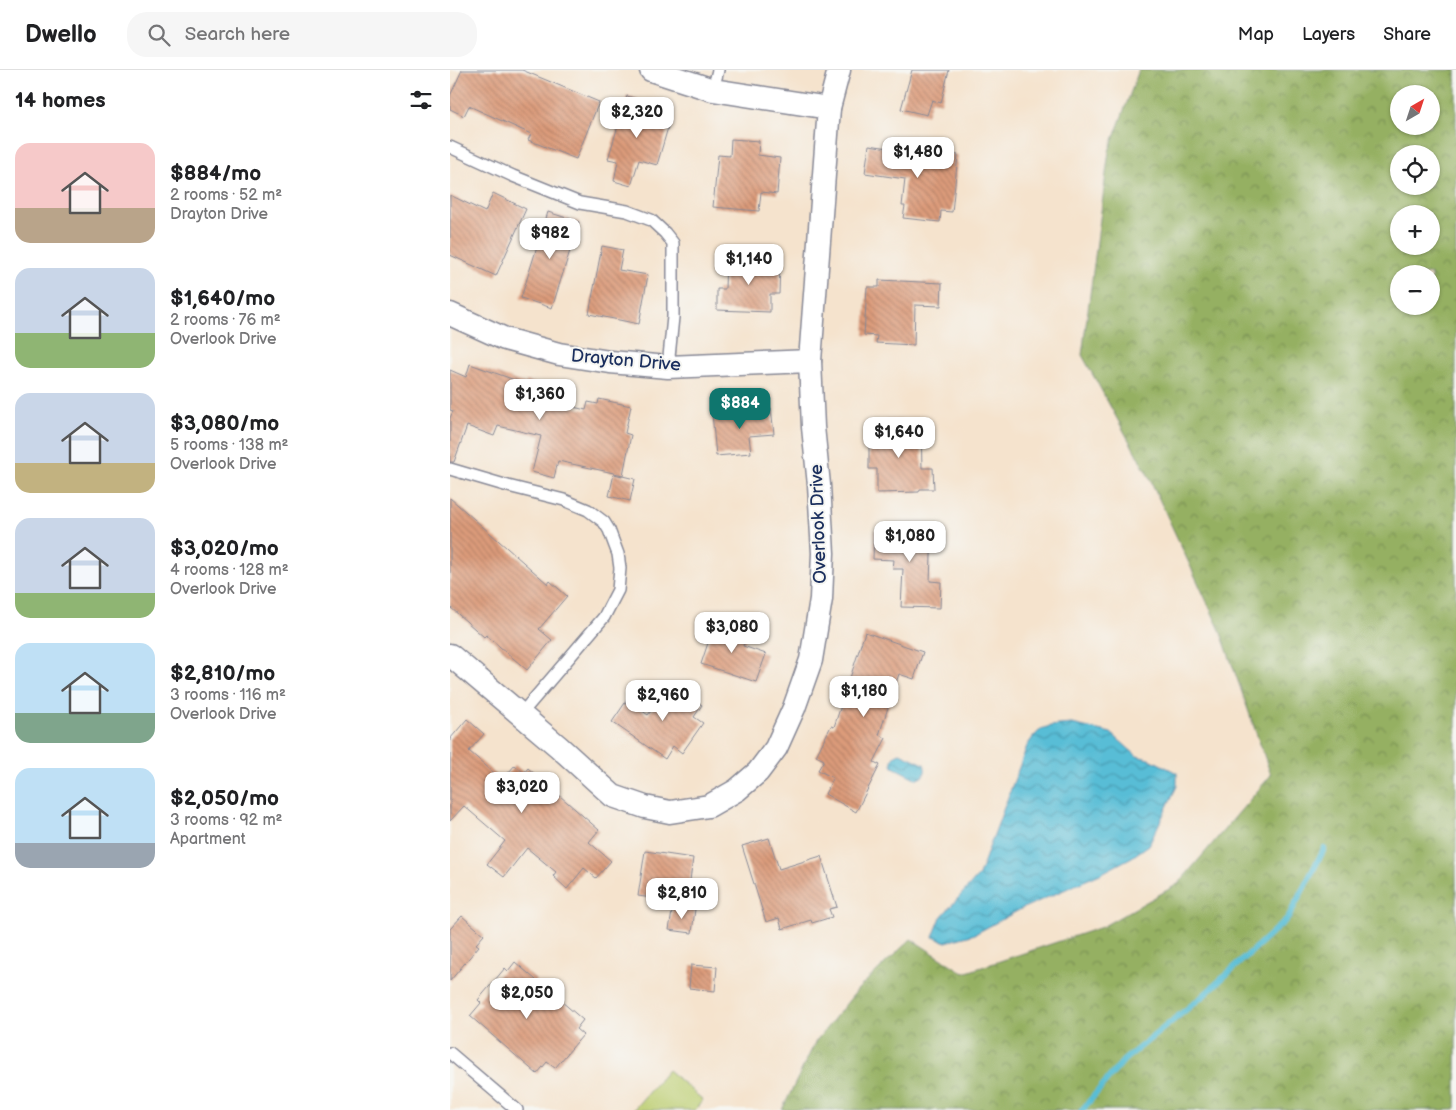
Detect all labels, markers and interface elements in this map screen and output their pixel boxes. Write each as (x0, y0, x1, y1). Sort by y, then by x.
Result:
search box (127, 12, 477, 57)
text: Dwello (25, 20, 97, 49)
icon: search (145, 21, 173, 49)
text: Search here (185, 23, 290, 46)
text: Map (1238, 24, 1274, 45)
text: Layers (1302, 24, 1355, 45)
text: Share (1383, 24, 1431, 45)
north arrow (1390, 85, 1440, 135)
map controls (1390, 85, 1440, 315)
icon: filters (407, 86, 435, 114)
text: 14 homes (15, 88, 106, 113)
pin: $2,320 (596, 97, 678, 139)
text: $2,320 (611, 103, 663, 122)
pin: $1,480 (877, 136, 959, 179)
text: $1,480 (893, 143, 943, 162)
button: locate (1390, 145, 1440, 195)
text: $884/mo (170, 161, 261, 186)
icon: home (55, 163, 115, 223)
text: 2 rooms · 52 m² (170, 186, 282, 205)
text: Drayton Drive (170, 205, 268, 224)
button: + (1390, 205, 1440, 255)
pin: $982 (520, 218, 580, 260)
text: $982 (530, 224, 570, 243)
pin: $1,140 (708, 244, 790, 286)
text: $1,140 (726, 250, 772, 269)
button: − (1390, 265, 1440, 315)
text: $1,640/mo (170, 286, 275, 311)
icon: home (55, 288, 115, 348)
text: 2 rooms · 76 m² (170, 311, 281, 330)
text: Overlook Drive (170, 330, 276, 349)
street label: Drayton Drive (570, 345, 682, 376)
pin: $1,360 (499, 378, 581, 421)
text: $1,360 (515, 385, 565, 404)
pin: $884 (710, 388, 770, 430)
text: $884 (720, 394, 760, 413)
text: $3,080/mo (170, 411, 279, 436)
icon: home (55, 413, 115, 473)
pin: $1,640 (858, 416, 940, 459)
text: $1,640 (874, 423, 924, 442)
text: 5 rooms · 138 m² (170, 436, 289, 455)
text: Overlook Drive (170, 455, 276, 474)
street label: Overlook Drive (806, 463, 831, 584)
pin: $1,080 (869, 520, 951, 563)
text: $1,080 (885, 527, 935, 546)
text: $3,020/mo (170, 536, 279, 561)
icon: home (55, 538, 115, 598)
text: 4 rooms · 128 m² (170, 561, 289, 580)
text: Overlook Drive (170, 580, 276, 599)
pin: $3,080 (691, 612, 773, 654)
text: $3,080 (706, 618, 759, 637)
text: $2,810/mo (170, 661, 275, 686)
icon: home (55, 663, 115, 723)
pin: $1,180 (823, 676, 905, 718)
pin: $2,960 (622, 680, 704, 722)
text: $1,180 (840, 682, 888, 701)
text: 3 rooms · 116 m² (170, 686, 286, 705)
text: $2,960 (637, 686, 689, 705)
text: Overlook Drive (170, 705, 276, 724)
pin: $3,020 (481, 772, 563, 814)
text: $3,020 (496, 778, 548, 797)
text: $2,050/mo (170, 786, 279, 811)
icon: home (55, 788, 115, 848)
text: 3 rooms · 92 m² (170, 811, 283, 830)
text: Apartment (170, 830, 246, 849)
pin: $2,810 (641, 878, 723, 920)
text: $2,810 (657, 884, 707, 903)
pin: $2,050 (486, 978, 568, 1020)
text: $2,050 (501, 984, 553, 1003)

